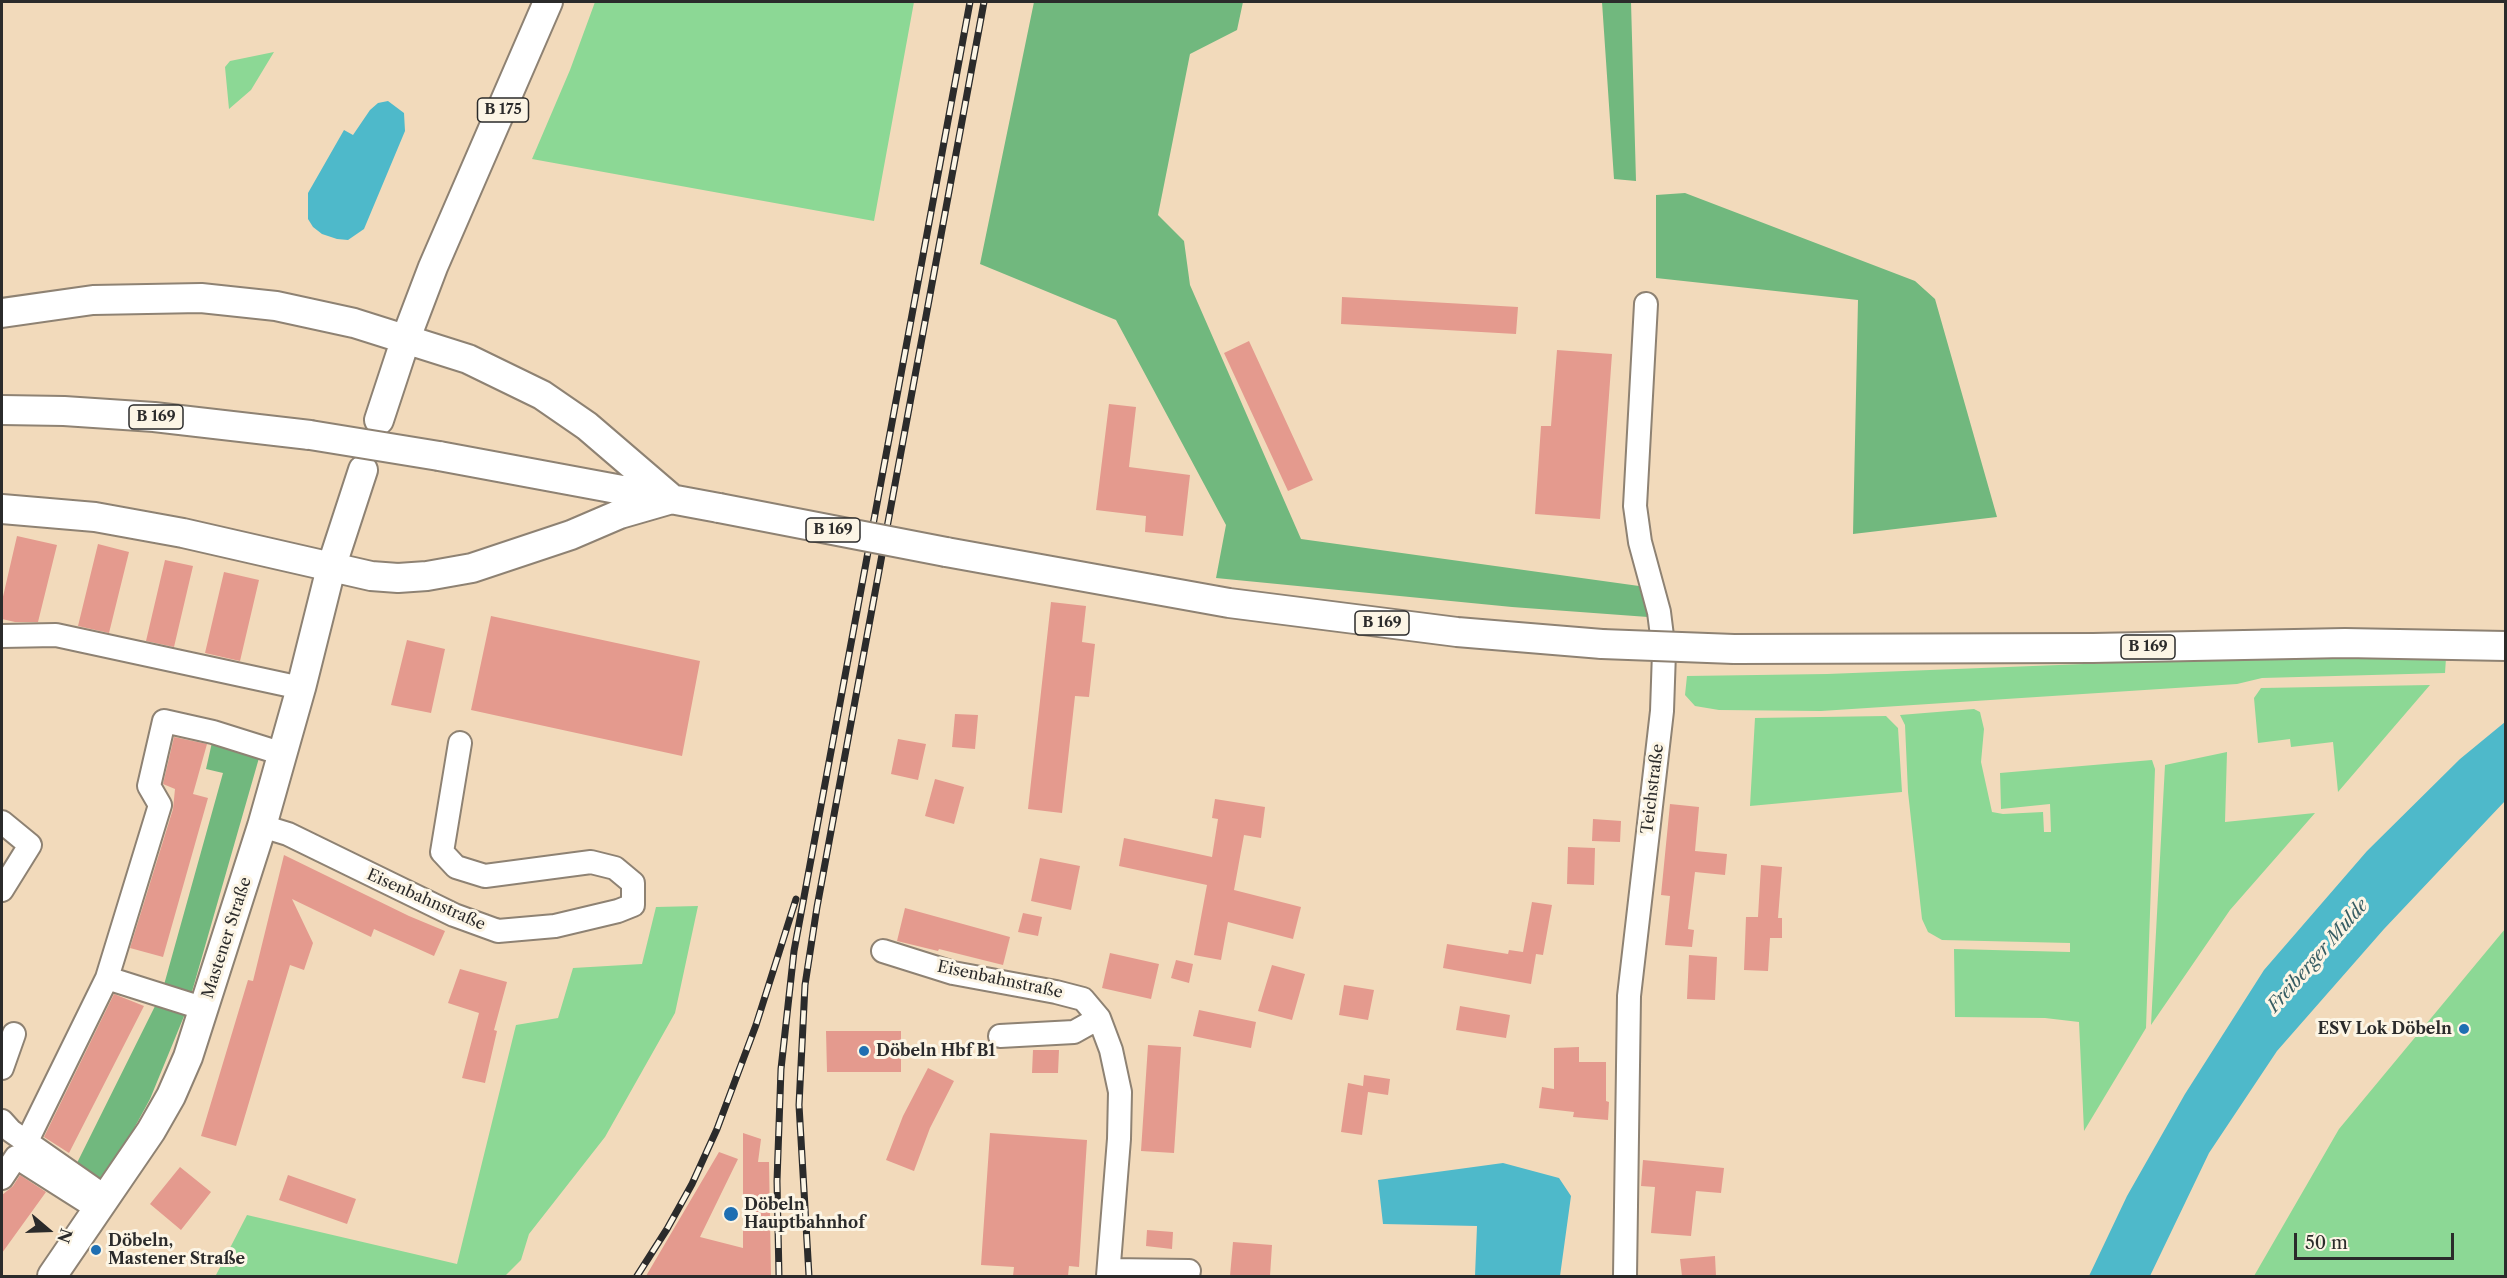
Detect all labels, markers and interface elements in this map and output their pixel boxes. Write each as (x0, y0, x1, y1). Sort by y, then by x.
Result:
road number: B 175 (478, 98, 528, 122)
road number: B 169 (129, 405, 183, 429)
road number: B 169 (806, 518, 860, 542)
road number: B 169 (1355, 611, 1409, 635)
road number: B 169 (2121, 635, 2175, 659)
street label: Teichstraße (1638, 743, 1668, 835)
street label: Eisenbahnstraße (364, 865, 488, 935)
street label: Mastener Straße (198, 875, 256, 1001)
water label: Freiberger Mulde (2263, 895, 2373, 1017)
street label: Eisenbahnstraße (936, 957, 1064, 1003)
place label: ESV Lok Döbeln (2317, 1019, 2452, 1039)
marker: ESV Lok Döbeln (2457, 1022, 2471, 1036)
place label: Döbeln Hbf B1 (876, 1041, 995, 1061)
marker: Döbeln Hbf B1 (857, 1044, 871, 1058)
place label: Döbeln Hauptbahnhof (744, 1195, 865, 1233)
north arrow (18, 1200, 78, 1260)
marker: Döbeln Hauptbahnhof (722, 1205, 740, 1223)
scale bar (2297, 1221, 2458, 1259)
text: N (53, 1226, 77, 1246)
place label: Döbeln, Mastener Straße (108, 1231, 245, 1269)
text: 50 m (2305, 1232, 2348, 1254)
marker: Döbeln, Mastener Straße (89, 1243, 103, 1257)

